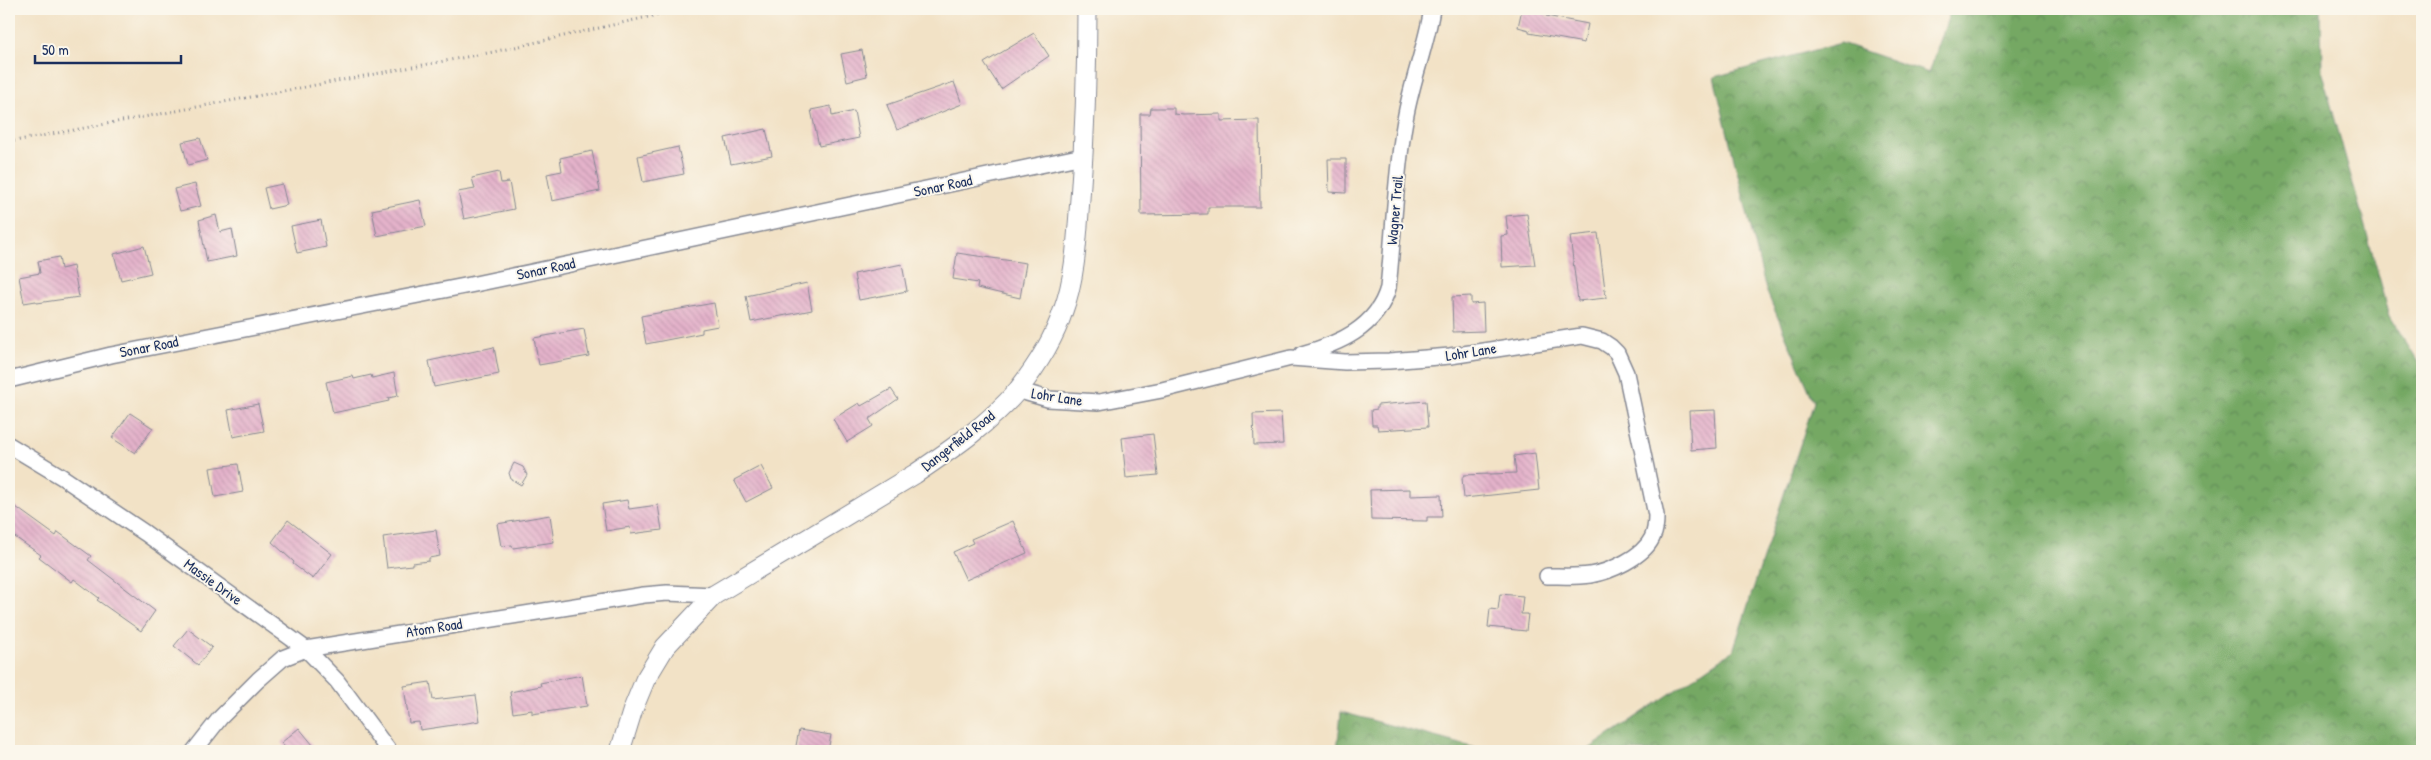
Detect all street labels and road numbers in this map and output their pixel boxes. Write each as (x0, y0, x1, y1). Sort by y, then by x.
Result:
street label: Sonar Road (912, 169, 974, 202)
street label: Wagner Trail (1381, 174, 1408, 246)
street label: Sonar Road (515, 252, 577, 285)
street label: Sonar Road (118, 331, 180, 362)
street label: Lohr Lane (1444, 337, 1498, 366)
street label: Lohr Lane (1030, 382, 1084, 411)
street label: Dangerfield Road (917, 405, 999, 476)
street label: Massie Drive (180, 553, 247, 610)
street label: Atom Road (404, 613, 464, 642)

